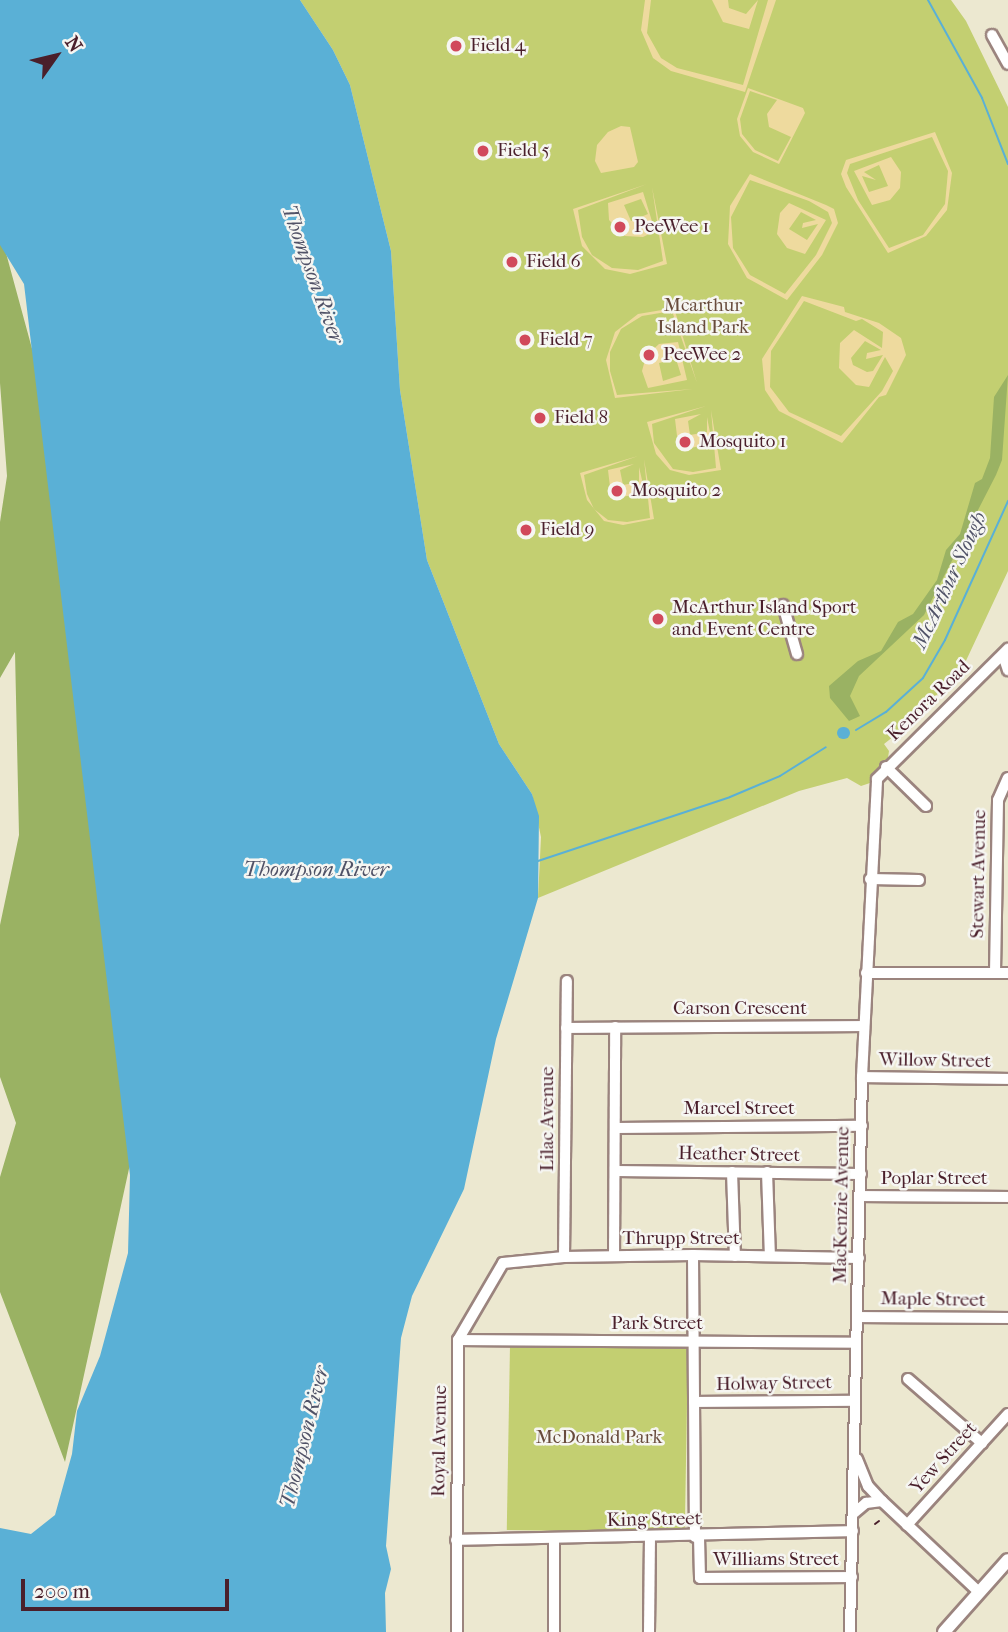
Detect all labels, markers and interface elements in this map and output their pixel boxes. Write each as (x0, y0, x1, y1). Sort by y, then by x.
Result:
north arrow (21, 21, 91, 91)
text: N (60, 32, 87, 56)
place label: Field 4 (470, 35, 526, 57)
marker: Field 4 (448, 38, 464, 54)
place label: Field 5 (497, 140, 550, 162)
marker: Field 5 (475, 143, 491, 159)
water label: Thompson River (276, 201, 350, 347)
place label: PeeWee 1 (634, 216, 709, 238)
marker: PeeWee 1 (612, 219, 628, 235)
place label: Field 6 (526, 251, 581, 273)
marker: Field 6 (504, 254, 520, 270)
park label: Mcarthur Island Park (657, 295, 749, 339)
place label: Field 7 (539, 329, 593, 351)
marker: Field 7 (517, 332, 533, 348)
place label: PeeWee 2 (663, 344, 741, 366)
marker: PeeWee 2 (641, 347, 657, 363)
place label: Field 8 (554, 407, 608, 429)
marker: Field 8 (532, 410, 548, 426)
place label: Mosquito 1 (699, 431, 786, 453)
marker: Mosquito 1 (677, 434, 693, 450)
place label: Mosquito 2 (631, 480, 721, 502)
marker: Mosquito 2 (609, 483, 625, 499)
water label: McArthur Slough (906, 508, 992, 652)
place label: Field 9 (540, 519, 594, 541)
marker: Field 9 (518, 522, 534, 538)
place label: McArthur Island Sport and Event Centre (672, 597, 857, 641)
marker: McArthur Island Sport and Event Centre (650, 611, 666, 627)
street label: Kenora Road (883, 656, 975, 746)
street label: Stewart Avenue (966, 809, 992, 939)
water label: Thompson River (243, 856, 389, 882)
street label: Carson Crescent (673, 998, 807, 1020)
street label: Willow Street (879, 1049, 991, 1073)
street label: Lilac Avenue (537, 1067, 559, 1171)
street label: Marcel Street (683, 1098, 795, 1120)
street label: MacKenzie Avenue (829, 1126, 855, 1284)
street label: Heather Street (678, 1143, 800, 1167)
street label: Poplar Street (880, 1168, 988, 1190)
street label: Thrupp Street (622, 1228, 740, 1250)
street label: Maple Street (880, 1288, 986, 1312)
street label: Park Street (611, 1313, 703, 1335)
water label: Thompson River (274, 1363, 334, 1511)
street label: Holway Street (716, 1372, 832, 1396)
street label: Royal Avenue (428, 1385, 452, 1497)
street label: Yew Street (906, 1417, 982, 1499)
park label: McDonald Park (536, 1427, 662, 1449)
street label: King Street (606, 1508, 702, 1532)
street label: Williams Street (713, 1549, 839, 1571)
scale bar (24, 1566, 233, 1610)
text: 200 m (34, 1579, 90, 1603)

